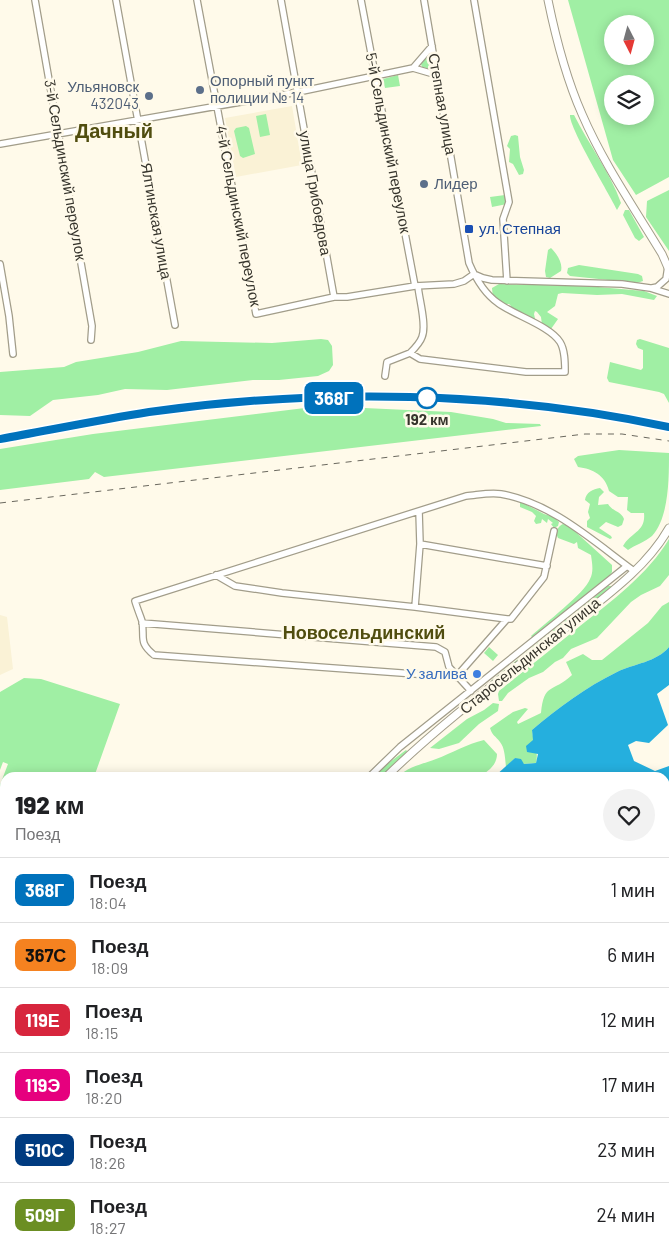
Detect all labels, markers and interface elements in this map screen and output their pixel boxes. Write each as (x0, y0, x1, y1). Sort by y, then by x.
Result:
north arrow (604, 15, 654, 65)
map controls (604, 15, 654, 125)
street label: 5-й Сельдинский переулок (363, 51, 415, 235)
street label: Степная улица (425, 52, 461, 157)
place label: Опорный пункт полиции № 14 (210, 71, 315, 106)
button: layers (604, 75, 654, 125)
place label: Ульяновск 432043 (67, 77, 139, 112)
street label: 3-й Сельдинский переулок (41, 78, 91, 262)
marker: Опорный пункт полиции № 14 (194, 84, 206, 96)
marker: Ульяновск 432043 (143, 90, 155, 102)
district label: Дачный (75, 118, 153, 142)
street label: 4-й Сельдинский переулок (213, 124, 265, 308)
street label: улица Грибоедова (296, 129, 336, 257)
street label: Ялтинская улица (138, 161, 176, 281)
place label: Лидер (434, 174, 478, 192)
marker: Лидер (418, 178, 430, 190)
place label: ул. Степная (479, 219, 561, 237)
marker: ул. Степная (463, 223, 475, 235)
line badge: 368Г (299, 382, 369, 414)
text: 368Г (314, 387, 354, 409)
marker: 192 км (416, 387, 438, 409)
place label: 192 км (405, 410, 449, 428)
street label: Старосельдинская улица (456, 593, 604, 717)
district label: Новосельдинский (283, 621, 445, 643)
place label: У залива (406, 664, 468, 682)
marker: У залива (471, 668, 483, 680)
button: heart (603, 789, 655, 841)
text: 192 км (15, 790, 85, 819)
text: Поезд (15, 824, 60, 843)
text: Поезд (89, 869, 147, 892)
text: 1 мин (610, 878, 655, 901)
text: 368Г (25, 879, 64, 901)
text: 18:04 (89, 893, 127, 912)
text: Поезд (91, 934, 149, 957)
text: 6 мин (607, 943, 655, 966)
text: 367С (25, 944, 66, 966)
text: 18:09 (91, 958, 128, 977)
text: Поезд (85, 999, 142, 1022)
text: 12 мин (600, 1008, 655, 1031)
text: 119Е (25, 1009, 60, 1031)
text: 18:15 (85, 1023, 118, 1042)
text: Поезд (85, 1064, 143, 1087)
text: 17 мин (601, 1073, 655, 1096)
text: 119Э (25, 1074, 60, 1096)
text: 18:20 (85, 1088, 122, 1107)
text: Поезд (89, 1129, 146, 1152)
text: 23 мин (597, 1138, 655, 1161)
text: 510С (25, 1139, 64, 1161)
text: 18:26 (89, 1153, 125, 1172)
text: Поезд (90, 1194, 147, 1217)
text: 24 мин (596, 1203, 655, 1226)
text: 509Г (25, 1204, 65, 1226)
text: 18:27 (90, 1218, 125, 1237)

